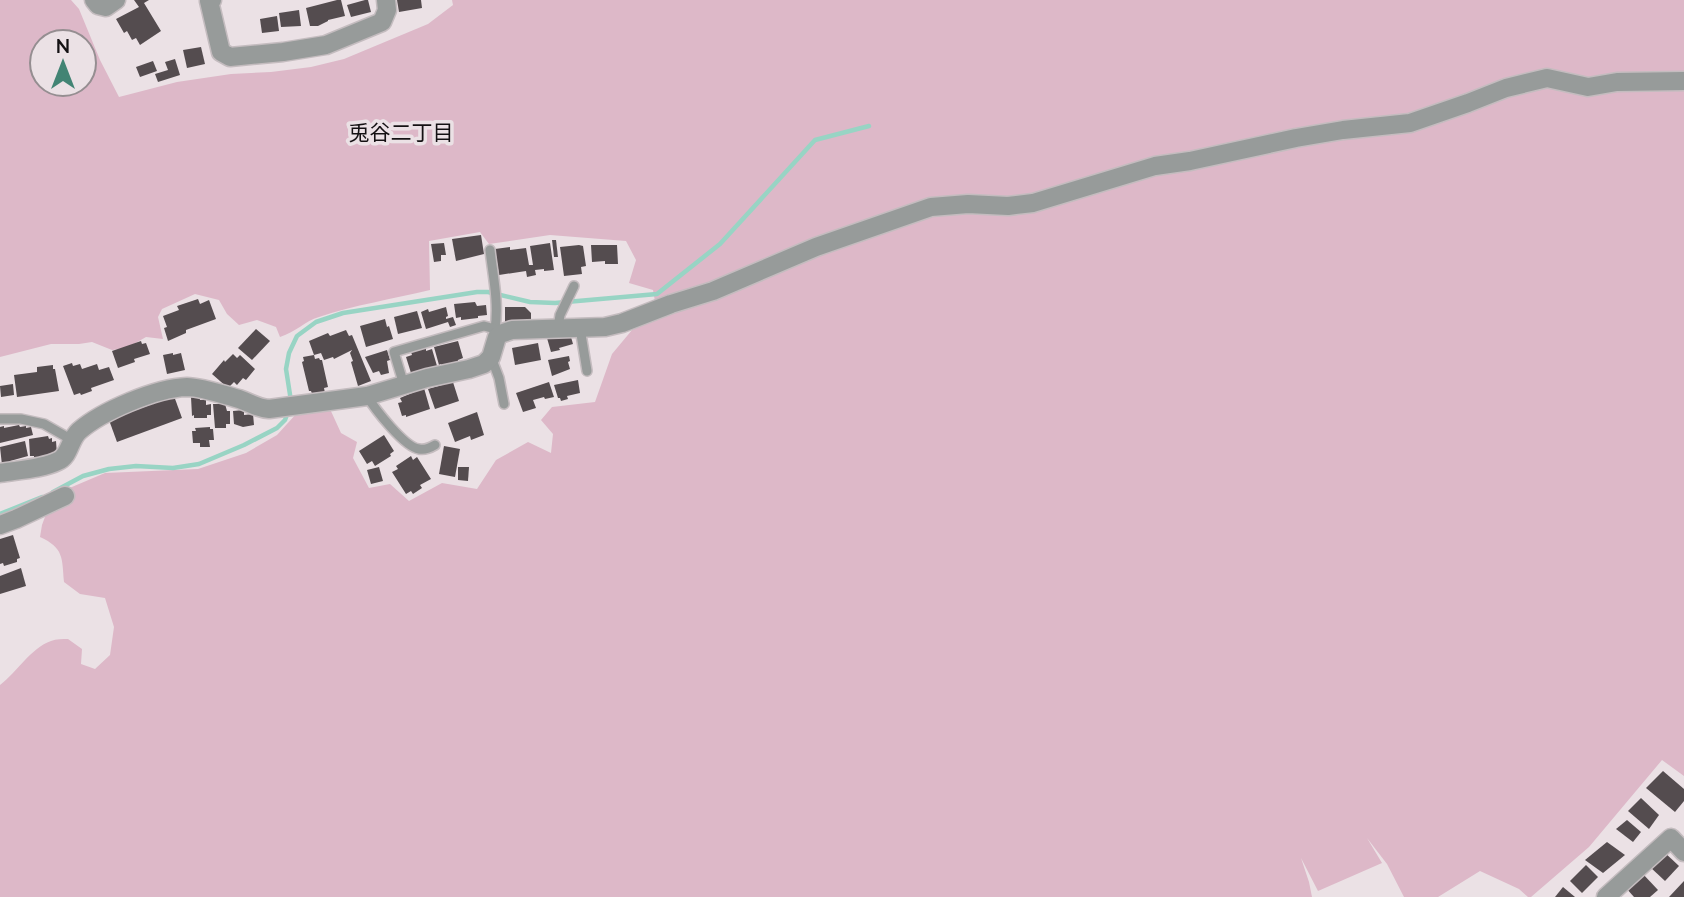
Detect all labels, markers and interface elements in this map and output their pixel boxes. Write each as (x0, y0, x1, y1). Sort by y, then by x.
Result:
north arrow (28, 28, 98, 98)
text: N (56, 34, 70, 58)
district label: 兎谷二丁目 (349, 119, 454, 145)

